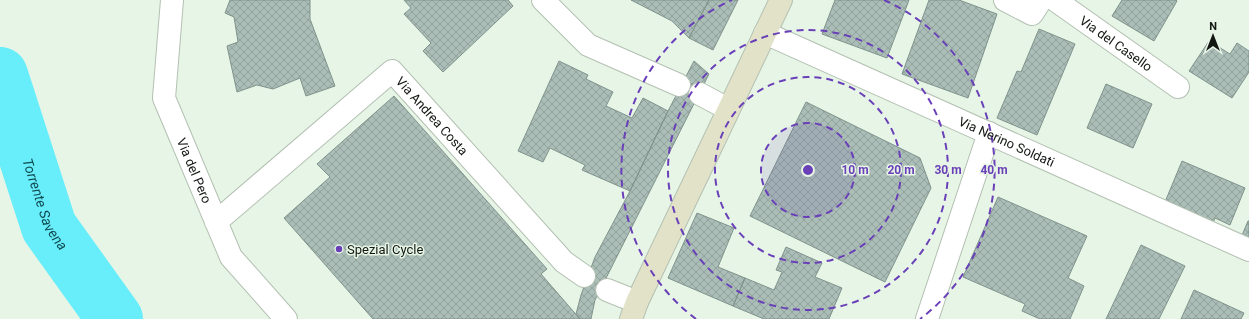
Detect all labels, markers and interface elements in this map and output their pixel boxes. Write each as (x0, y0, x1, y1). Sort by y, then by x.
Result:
street label: Via del Casello (1077, 13, 1155, 74)
north arrow (1193, 16, 1233, 56)
text: N (1209, 20, 1217, 33)
street label: Via Andrea Costa (393, 74, 471, 158)
street label: Via Nerino Soldati (956, 114, 1057, 170)
street label: Via del Pero (174, 136, 214, 205)
water label: Torrente Savena (19, 156, 71, 253)
centre of rings (801, 163, 815, 177)
text: 10 m (841, 163, 869, 177)
text: 20 m (887, 163, 915, 177)
text: 30 m (934, 163, 962, 177)
text: 40 m (980, 163, 1008, 177)
place label: Spezial Cycle (347, 242, 423, 257)
marker: Spezial Cycle (334, 244, 344, 254)

